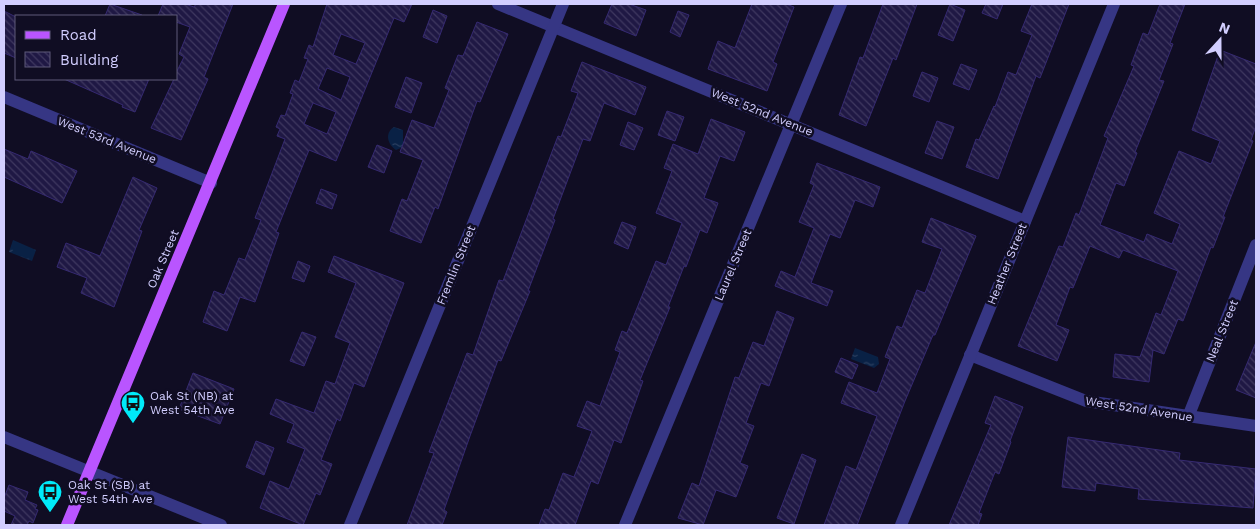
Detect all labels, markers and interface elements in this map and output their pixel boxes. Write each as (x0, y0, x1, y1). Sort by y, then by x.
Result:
legend (15, 15, 178, 80)
north arrow (1195, 15, 1245, 65)
text: N (1217, 19, 1232, 37)
text: Road (60, 26, 97, 44)
text: Building (60, 51, 118, 69)
street label: West 52nd Avenue (709, 85, 815, 139)
street label: West 53rd Avenue (55, 114, 159, 166)
street label: Heather Street (984, 221, 1030, 307)
street label: Fremlin Street (434, 223, 478, 307)
street label: Oak Street (144, 227, 182, 291)
street label: Laurel Street (712, 227, 754, 303)
street label: Neal Street (1203, 298, 1241, 364)
place label: Oak St (NB) at West 54th Ave (150, 389, 235, 417)
bus stop icon: Oak St (NB) at West 54th Ave (120, 390, 146, 424)
street label: West 52nd Avenue (1084, 394, 1194, 424)
place label: Oak St (SB) at West 54th Ave (68, 478, 153, 506)
bus stop icon: Oak St (SB) at West 54th Ave (37, 479, 63, 513)

